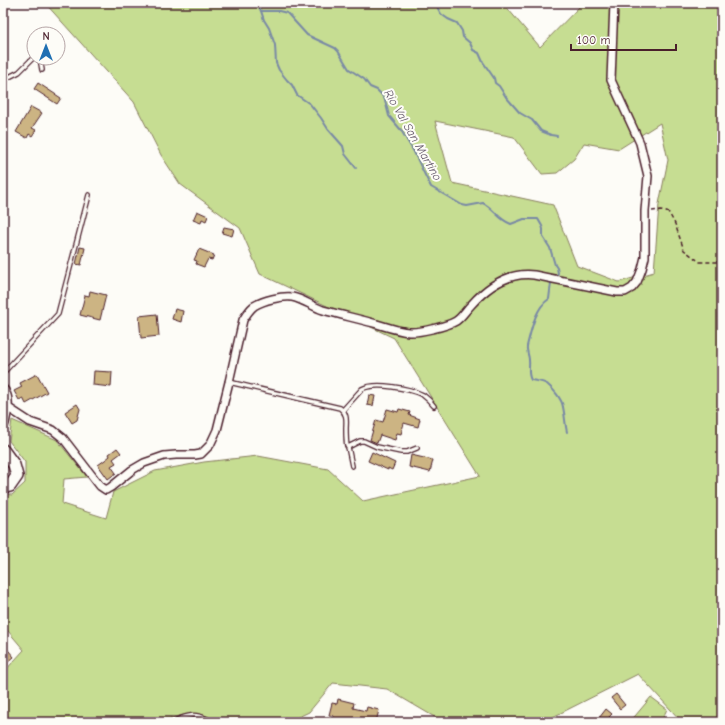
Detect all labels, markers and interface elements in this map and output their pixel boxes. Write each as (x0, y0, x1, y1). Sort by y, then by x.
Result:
north arrow (26, 26, 66, 66)
scale bar (571, 26, 676, 52)
text: N (42, 30, 50, 43)
text: 100 m (577, 33, 610, 47)
water label: Rio Val San Martino (381, 87, 445, 183)

